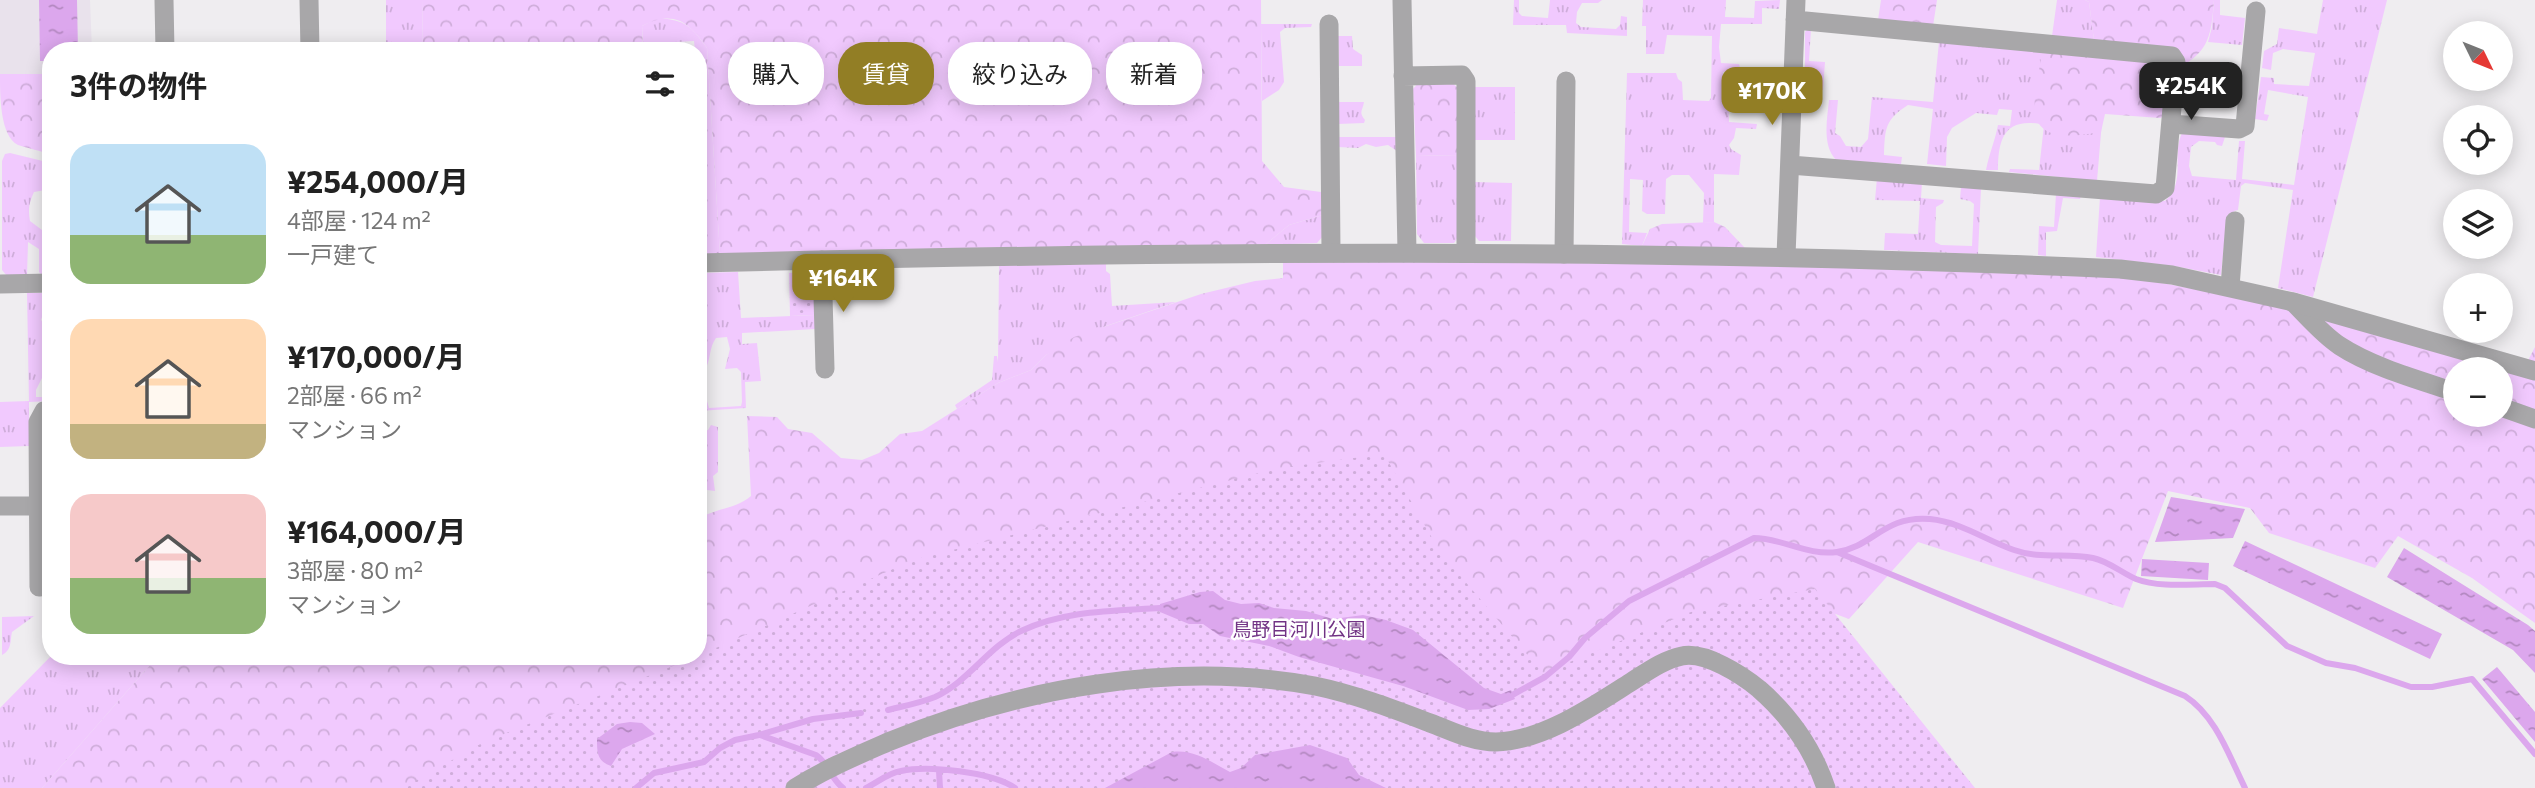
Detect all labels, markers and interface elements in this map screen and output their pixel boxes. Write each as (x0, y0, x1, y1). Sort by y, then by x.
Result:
north arrow (2443, 21, 2513, 91)
map controls (2443, 21, 2513, 427)
chip: 購入 (728, 42, 824, 105)
chip: 賃貸 (838, 42, 934, 105)
chip: 絞り込み (948, 42, 1092, 105)
chip: 新着 (1106, 42, 1202, 105)
pin: ¥254K (2142, 62, 2240, 122)
icon: filters (641, 65, 679, 103)
text: 3件の物件 (70, 66, 207, 103)
pin: ¥170K (1723, 68, 1821, 127)
text: ¥254K (2155, 71, 2227, 99)
text: ¥170K (1738, 76, 1806, 104)
button: locate (2443, 105, 2513, 175)
text: ¥254,000/月 (287, 162, 469, 199)
icon: home (126, 172, 210, 256)
button: layers (2443, 189, 2513, 259)
text: 4部屋 · 124 m² (287, 206, 431, 234)
text: 一戸建て (287, 240, 379, 268)
pin: ¥164K (794, 254, 892, 314)
text: ¥164K (808, 263, 878, 291)
button: + (2443, 273, 2513, 343)
text: ¥170,000/月 (287, 337, 466, 374)
icon: home (126, 347, 210, 431)
button: − (2443, 357, 2513, 427)
text: 2部屋 · 66 m² (287, 381, 422, 409)
text: マンション (287, 415, 402, 443)
text: ¥164,000/月 (287, 512, 467, 549)
icon: home (126, 522, 210, 606)
text: 3部屋 · 80 m² (287, 556, 423, 584)
text: マンション (287, 590, 402, 618)
park label: 鳥野目河川公園 (1232, 617, 1366, 640)

